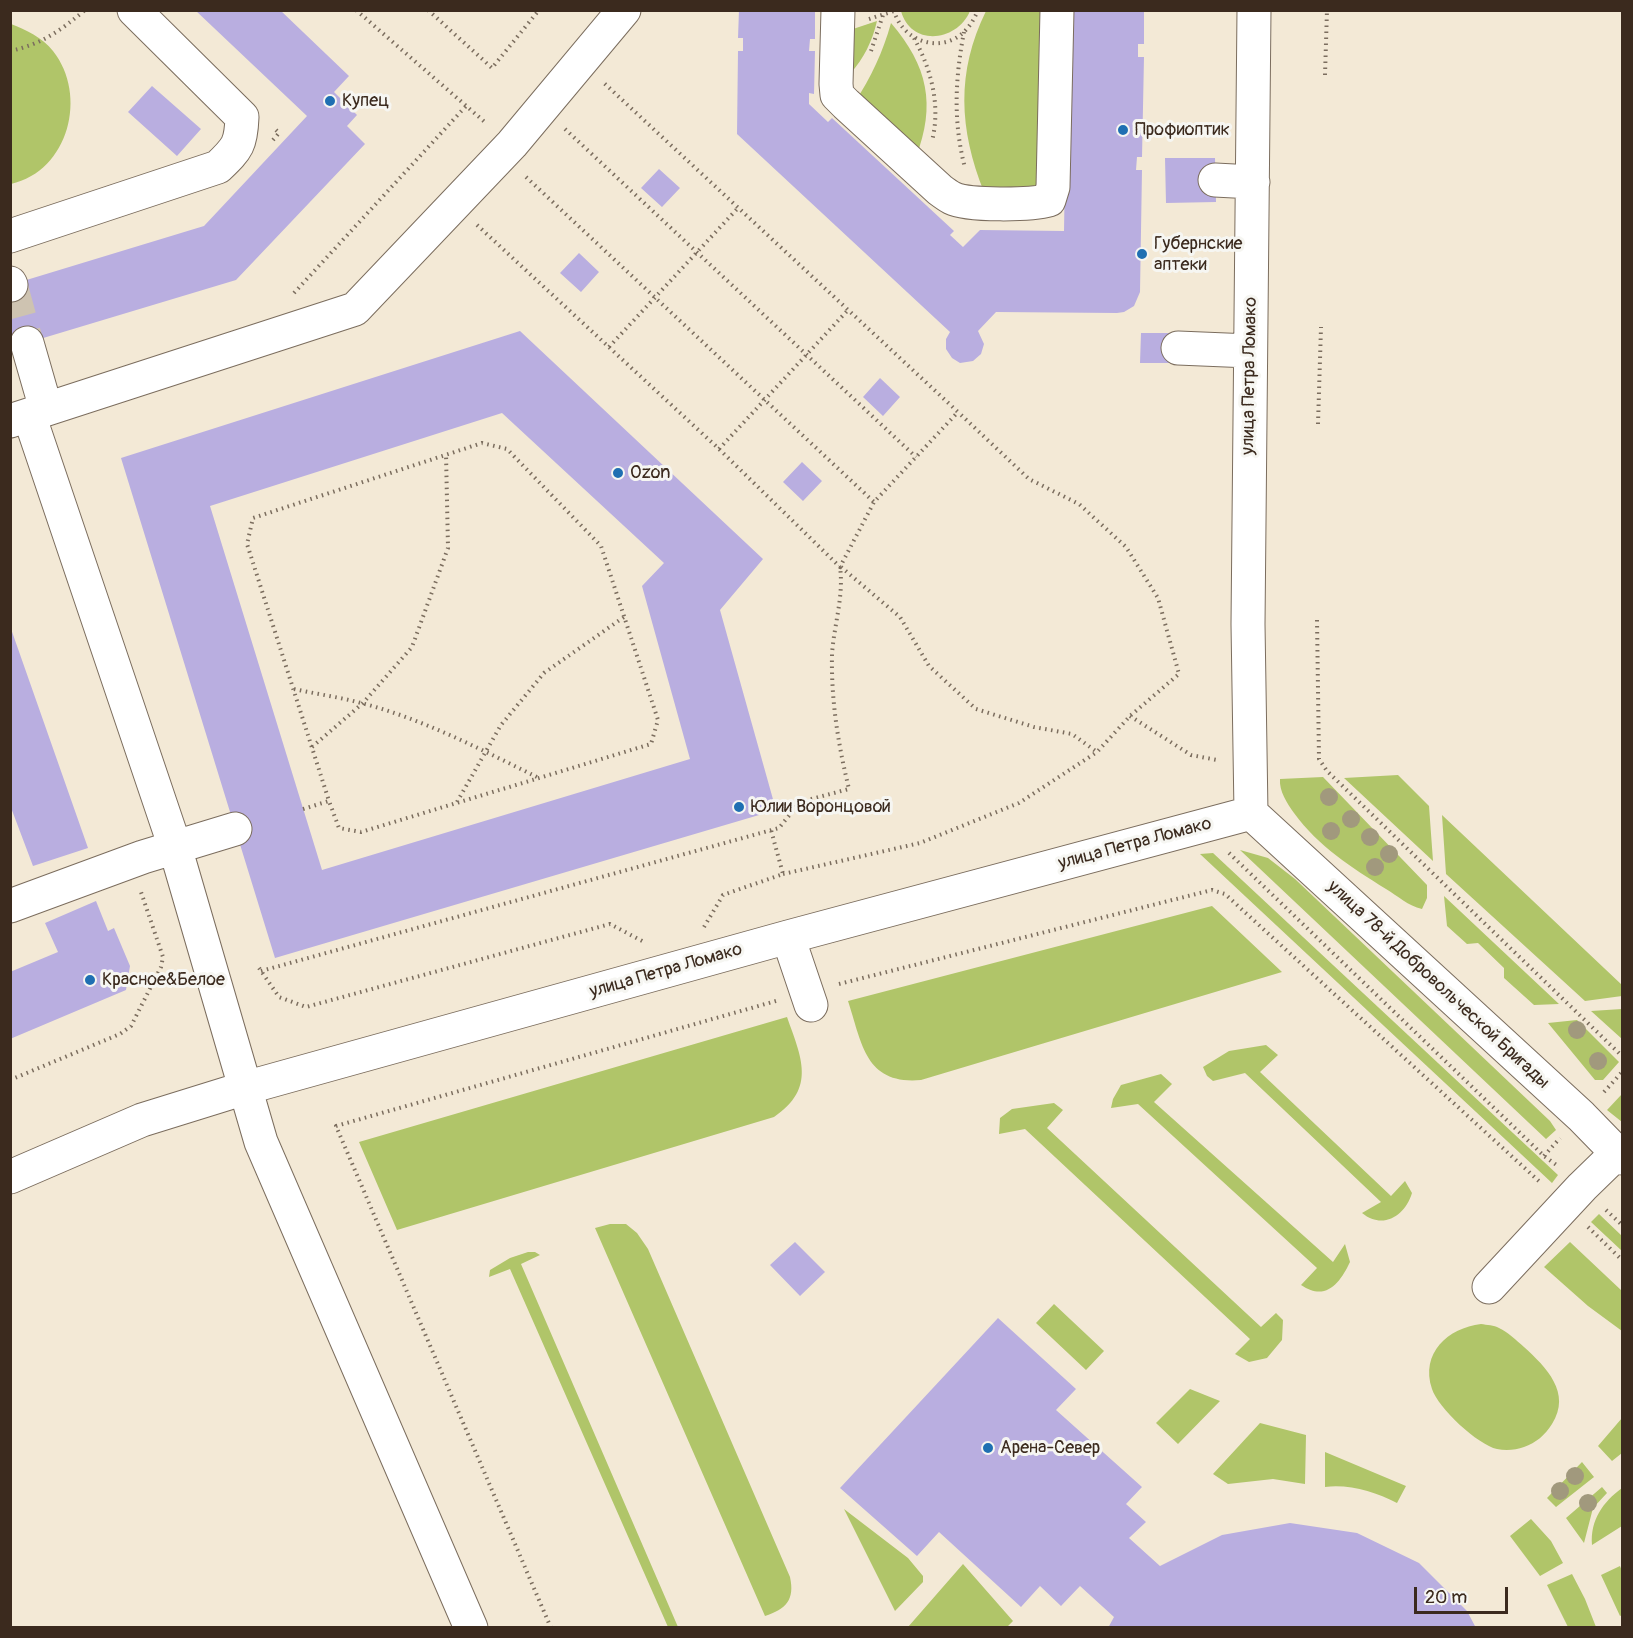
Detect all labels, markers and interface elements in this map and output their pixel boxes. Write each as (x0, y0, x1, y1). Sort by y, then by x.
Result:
place label: Купец (342, 90, 389, 112)
marker: Купец (323, 94, 337, 108)
place label: Профиоптик (1135, 119, 1230, 141)
marker: Профиоптик (1116, 123, 1130, 137)
place label: Губернские аптеки (1154, 233, 1242, 276)
marker: Губернские аптеки (1135, 247, 1149, 261)
street label: улица Петра Ломако (1238, 297, 1262, 455)
place label: Ozon (630, 462, 670, 484)
marker: Ozon (611, 466, 625, 480)
place label: Юлии Воронцовой (751, 796, 891, 818)
marker: Юлии Воронцовой (732, 800, 746, 814)
street label: улица Петра Ломако (1056, 813, 1214, 875)
street label: улица 78-й Добровольческой Бригады (1323, 876, 1553, 1094)
street label: улица Петра Ломако (587, 939, 745, 1003)
place label: Красное&Белое (102, 969, 225, 991)
marker: Красное&Белое (83, 973, 97, 987)
place label: Арена-Север (1000, 1437, 1100, 1459)
marker: Арена-Север (981, 1441, 995, 1455)
scale bar (1417, 1575, 1512, 1613)
text: 20 m (1425, 1586, 1467, 1609)

